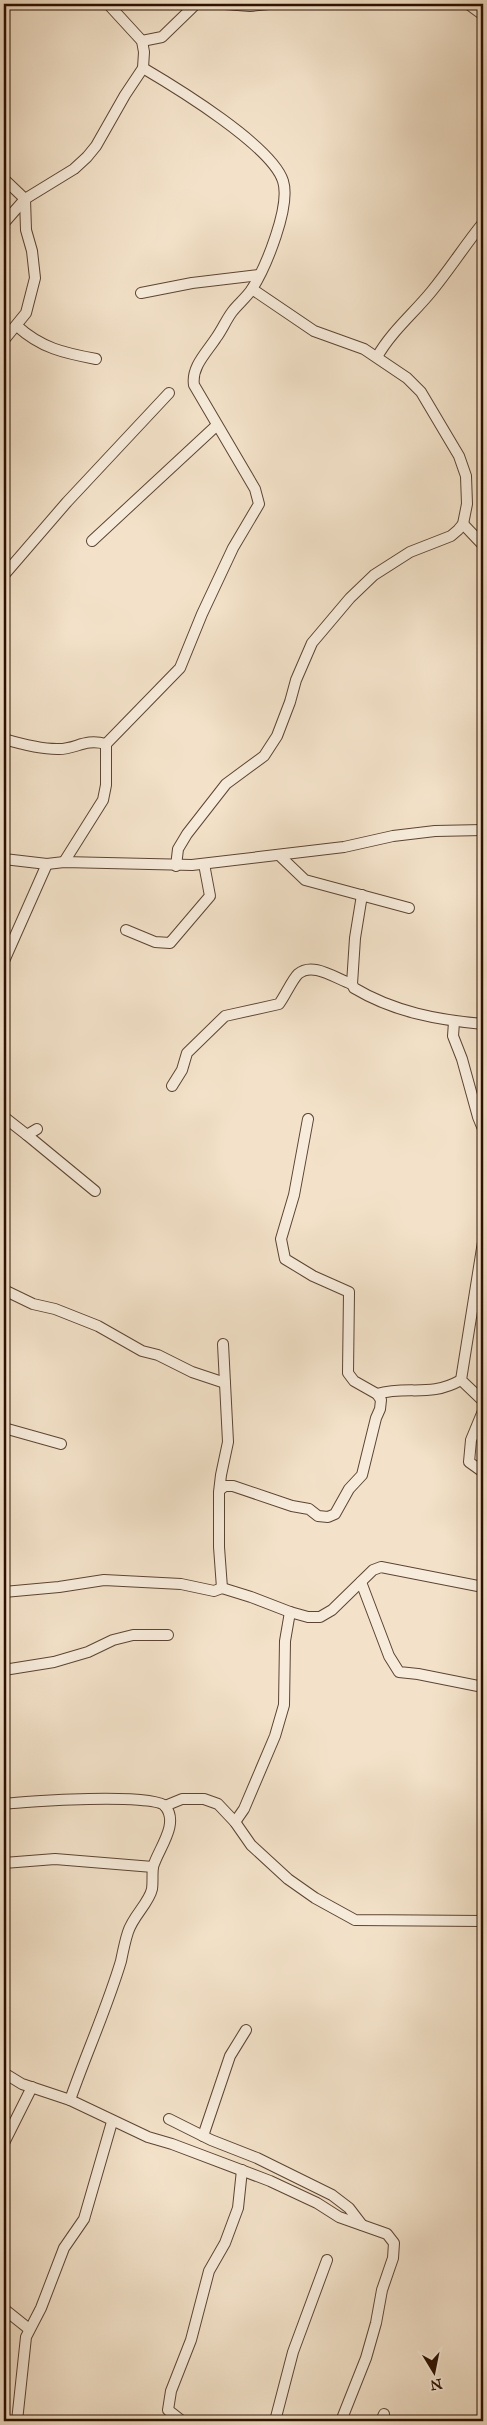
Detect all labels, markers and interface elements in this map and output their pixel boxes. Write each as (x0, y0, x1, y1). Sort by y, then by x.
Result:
north arrow (410, 2348, 460, 2398)
text: N (429, 2375, 443, 2394)

